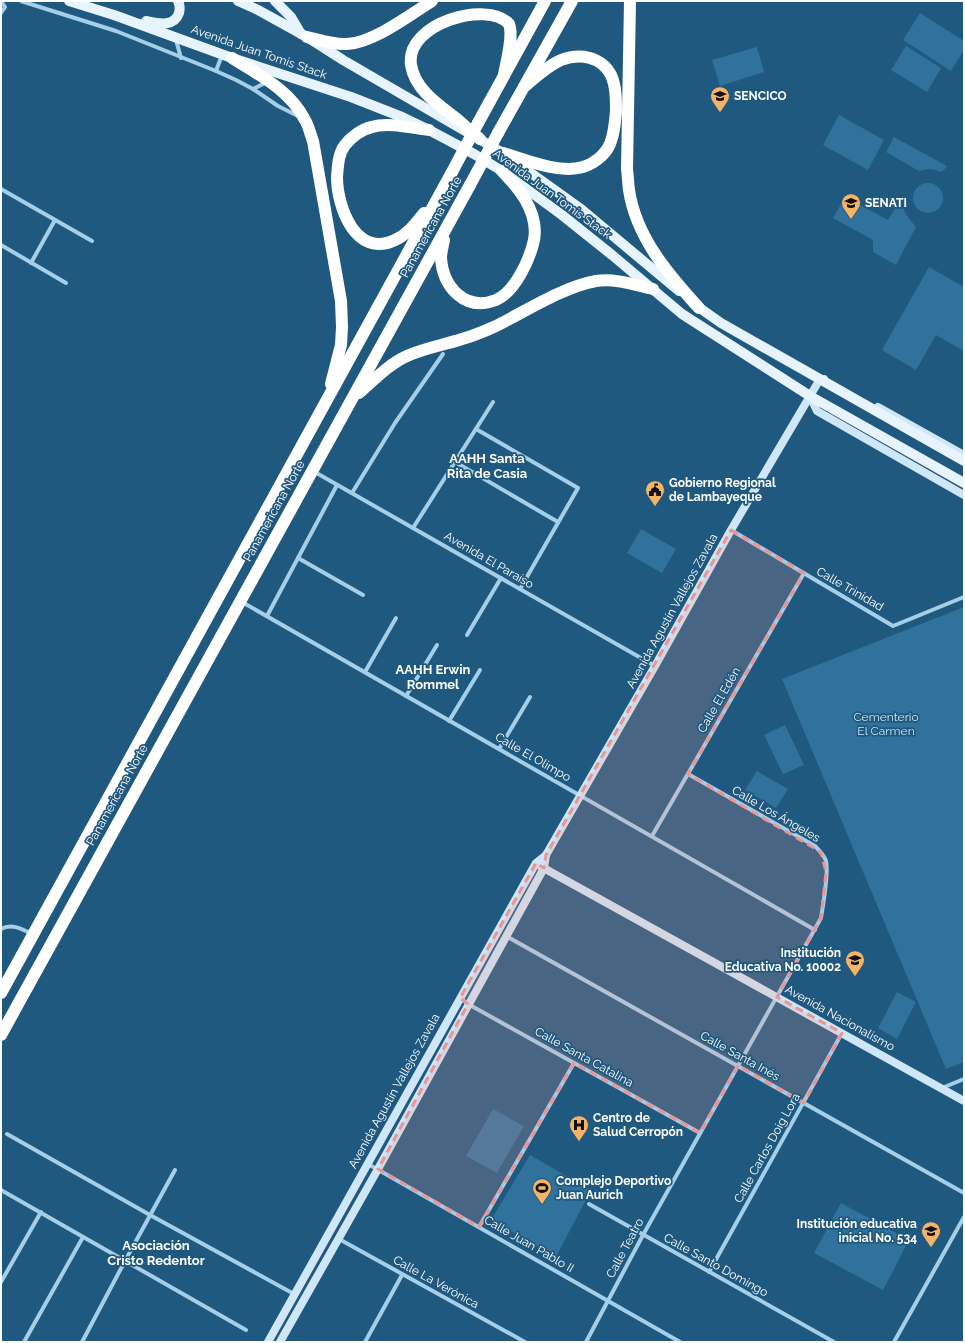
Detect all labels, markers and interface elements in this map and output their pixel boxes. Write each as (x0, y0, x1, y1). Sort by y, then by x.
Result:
street label: Avenida Juan Tomis Stack (189, 22, 329, 82)
school or university icon: SENCICO (709, 85, 731, 113)
place label: SENCICO (734, 89, 787, 103)
street label: Avenida Juan Tomis Stack (490, 146, 614, 242)
street label: Panamericana Norte (397, 174, 465, 280)
school or university icon: SENATI (840, 192, 862, 220)
place label: SENATI (865, 196, 907, 210)
district label: AAHH Santa Rita de Casia (447, 451, 528, 481)
street label: Panamericana Norte (240, 458, 308, 564)
place label: Gobierno Regional de Lambayeque (669, 476, 776, 504)
public building icon: Gobierno Regional de Lambayeque (644, 479, 666, 507)
street label: Avenida El Paraíso (442, 529, 536, 591)
street label: Avenida Agustín Vallejos Zavala (624, 531, 720, 691)
street label: Calle Trinidad (814, 564, 886, 614)
district label: AAHH Erwin Rommel (396, 662, 471, 692)
street label: Calle El Edén (695, 665, 743, 735)
park label: Cementerio El Carmen (853, 710, 919, 738)
street label: Calle El Olimpo (493, 730, 573, 784)
street label: Panamericana Norte (83, 742, 151, 848)
street label: Calle Los Ángeles (729, 783, 823, 845)
place label: Institución Educativa No. 10002 (725, 946, 841, 974)
school or university icon: Institución Educativa No. 10002 (844, 949, 866, 977)
street label: Avenida Nacionalismo (783, 982, 897, 1054)
street label: Avenida Agustín Vallejos Zavala (346, 1011, 442, 1171)
street label: Calle Santa Catalina (532, 1024, 636, 1090)
street label: Calle Santa Inés (698, 1028, 782, 1084)
street label: Calle Carlos Doig Lora (731, 1091, 803, 1205)
place label: Centro de Salud Cerropón (593, 1111, 683, 1139)
hospital icon: Centro de Salud Cerropón (568, 1114, 590, 1142)
place label: Complejo Deportivo Juan Aurich (556, 1174, 671, 1202)
sports icon: Complejo Deportivo Juan Aurich (531, 1177, 553, 1205)
street label: Calle Juan Pablo II (482, 1213, 576, 1275)
street label: Calle Teatro (603, 1216, 647, 1280)
place label: Institución educativa inicial No. 534 (797, 1217, 917, 1245)
school or university icon: Institución educativa inicial No. 534 (920, 1220, 942, 1248)
street label: Calle Santo Domingo (661, 1230, 771, 1300)
district label: Asociación Cristo Redentor (107, 1238, 205, 1268)
street label: Calle La Verónica (391, 1253, 481, 1311)

